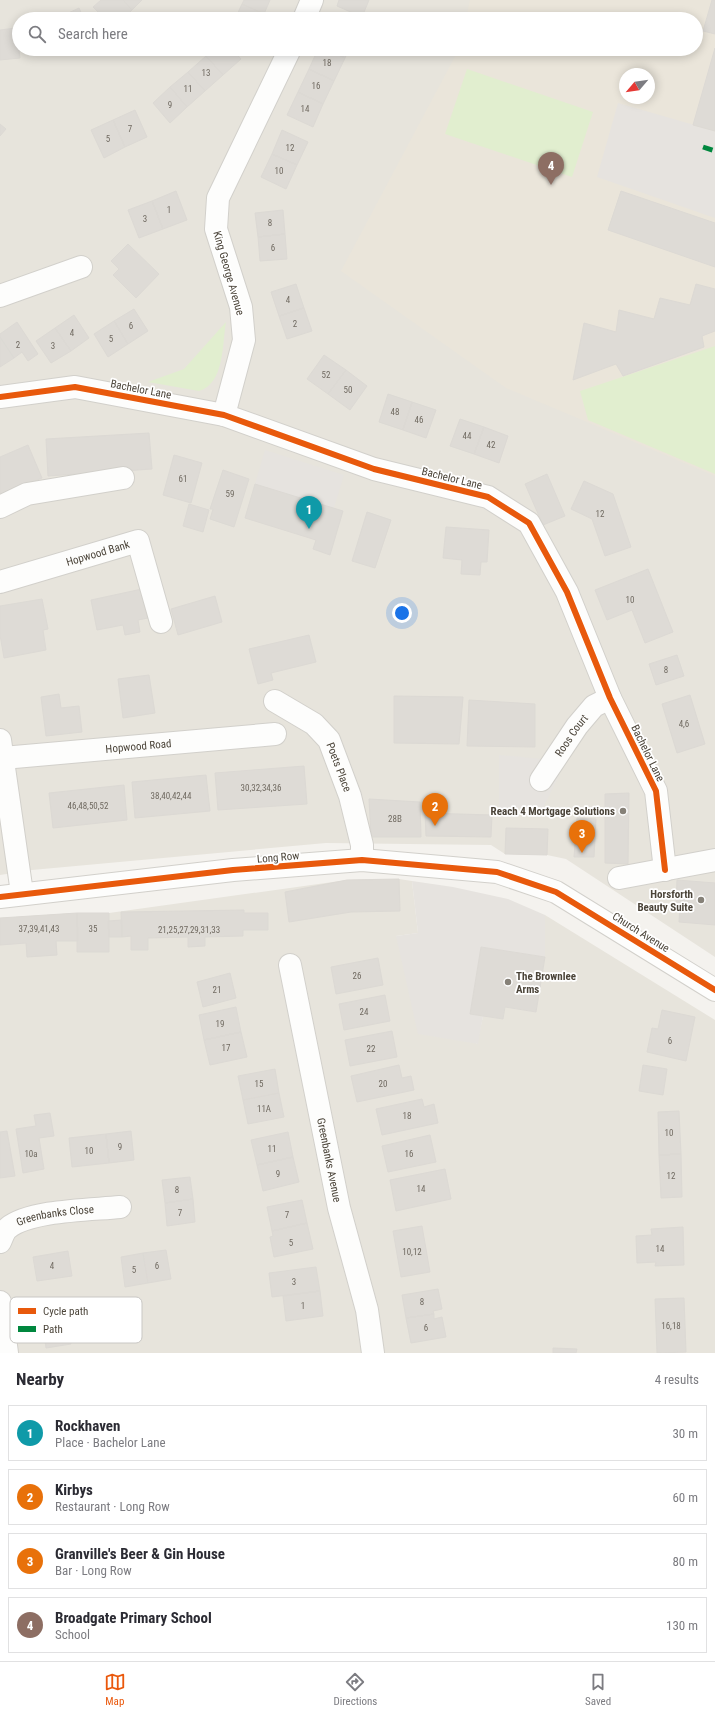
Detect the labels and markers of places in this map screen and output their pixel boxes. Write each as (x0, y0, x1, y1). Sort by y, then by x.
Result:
pin: 4 (538, 152, 564, 185)
pin: 1 (296, 496, 322, 529)
pin: 2 (422, 793, 448, 826)
place label: Reach 4 Mortgage Solutions (491, 805, 615, 818)
marker: Reach 4 Mortgage Solutions (618, 806, 628, 816)
pin: 3 (569, 820, 595, 853)
place label: Horsforth Beauty Suite (637, 888, 693, 914)
marker: Horsforth Beauty Suite (696, 895, 706, 905)
place label: The Brownlee Arms (516, 970, 576, 996)
marker: The Brownlee Arms (503, 977, 513, 987)

